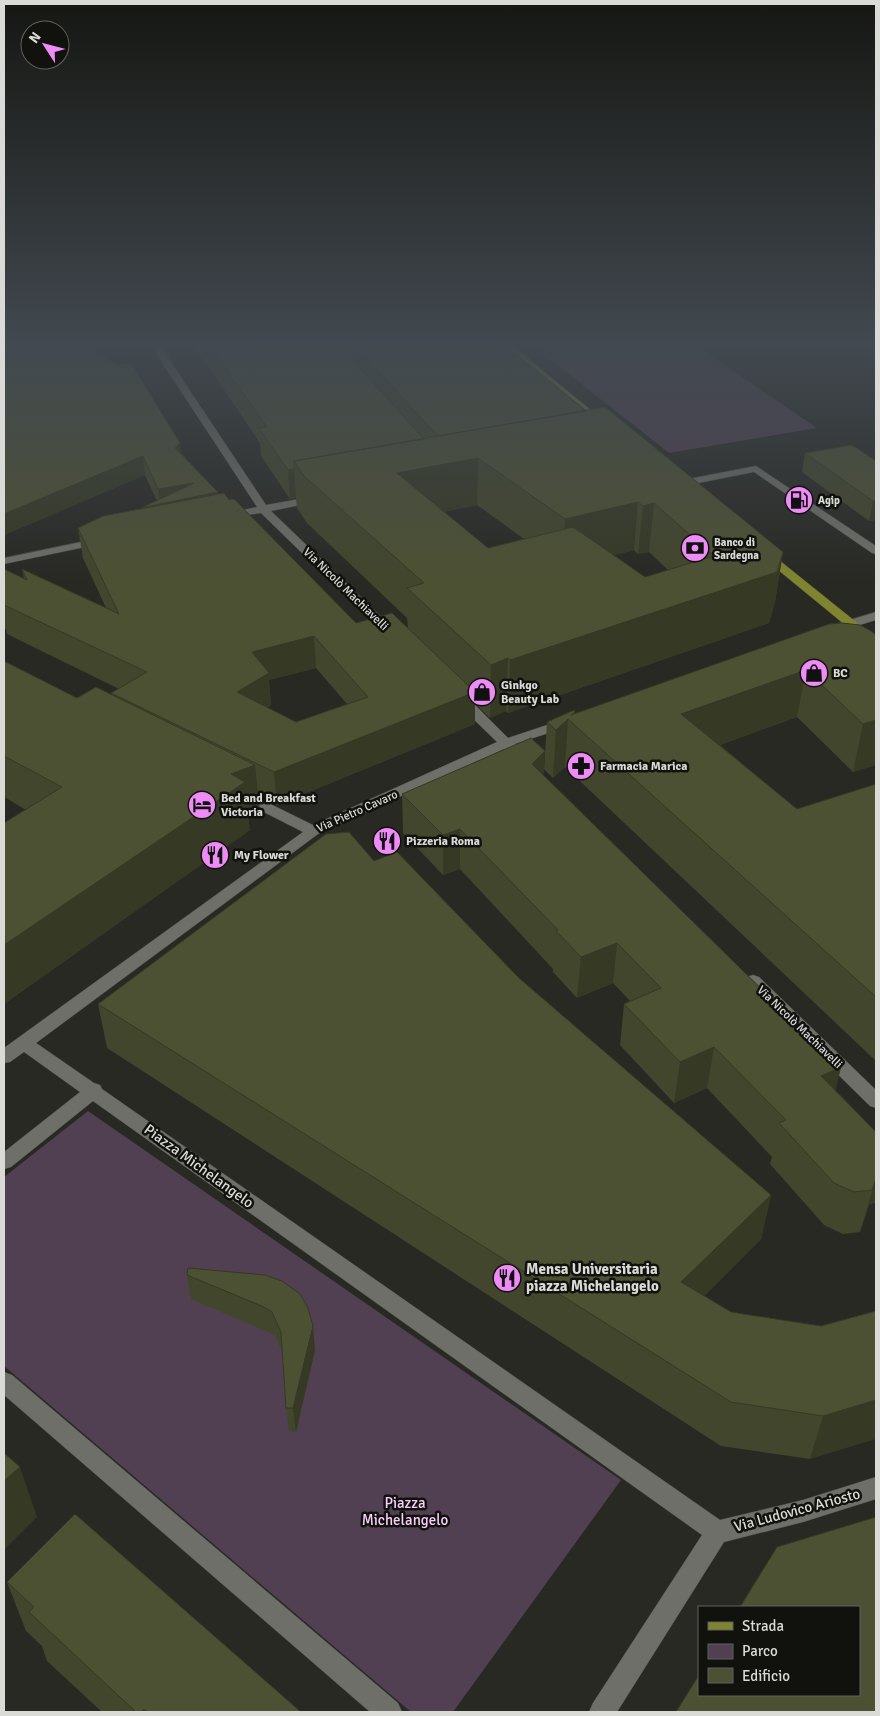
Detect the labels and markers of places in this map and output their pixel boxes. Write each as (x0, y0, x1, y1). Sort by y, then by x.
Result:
fuel station icon: Agip (784, 485, 814, 515)
place label: Agip (818, 494, 840, 507)
bank icon: Banco di Sardegna (680, 533, 710, 563)
place label: Banco di Sardegna (714, 536, 759, 562)
shop icon: BC (799, 658, 829, 688)
place label: BC (833, 666, 848, 681)
shop icon: Ginkgo Beauty Lab (467, 677, 497, 707)
place label: Ginkgo Beauty Lab (501, 678, 560, 707)
pharmacy icon: Farmacia Marica (566, 751, 596, 781)
place label: Farmacia Marica (600, 759, 687, 774)
hotel icon: Bed and Breakfast Victoria (187, 790, 217, 820)
place label: Bed and Breakfast Victoria (221, 791, 316, 820)
restaurant icon: Pizzeria Roma (372, 826, 402, 856)
place label: Pizzeria Roma (406, 834, 480, 849)
restaurant icon: My Flower (200, 840, 230, 870)
place label: My Flower (234, 848, 289, 863)
place label: Mensa Universitaria piazza Michelangelo (526, 1260, 659, 1295)
restaurant icon: Mensa Universitaria piazza Michelangelo (492, 1263, 522, 1293)

